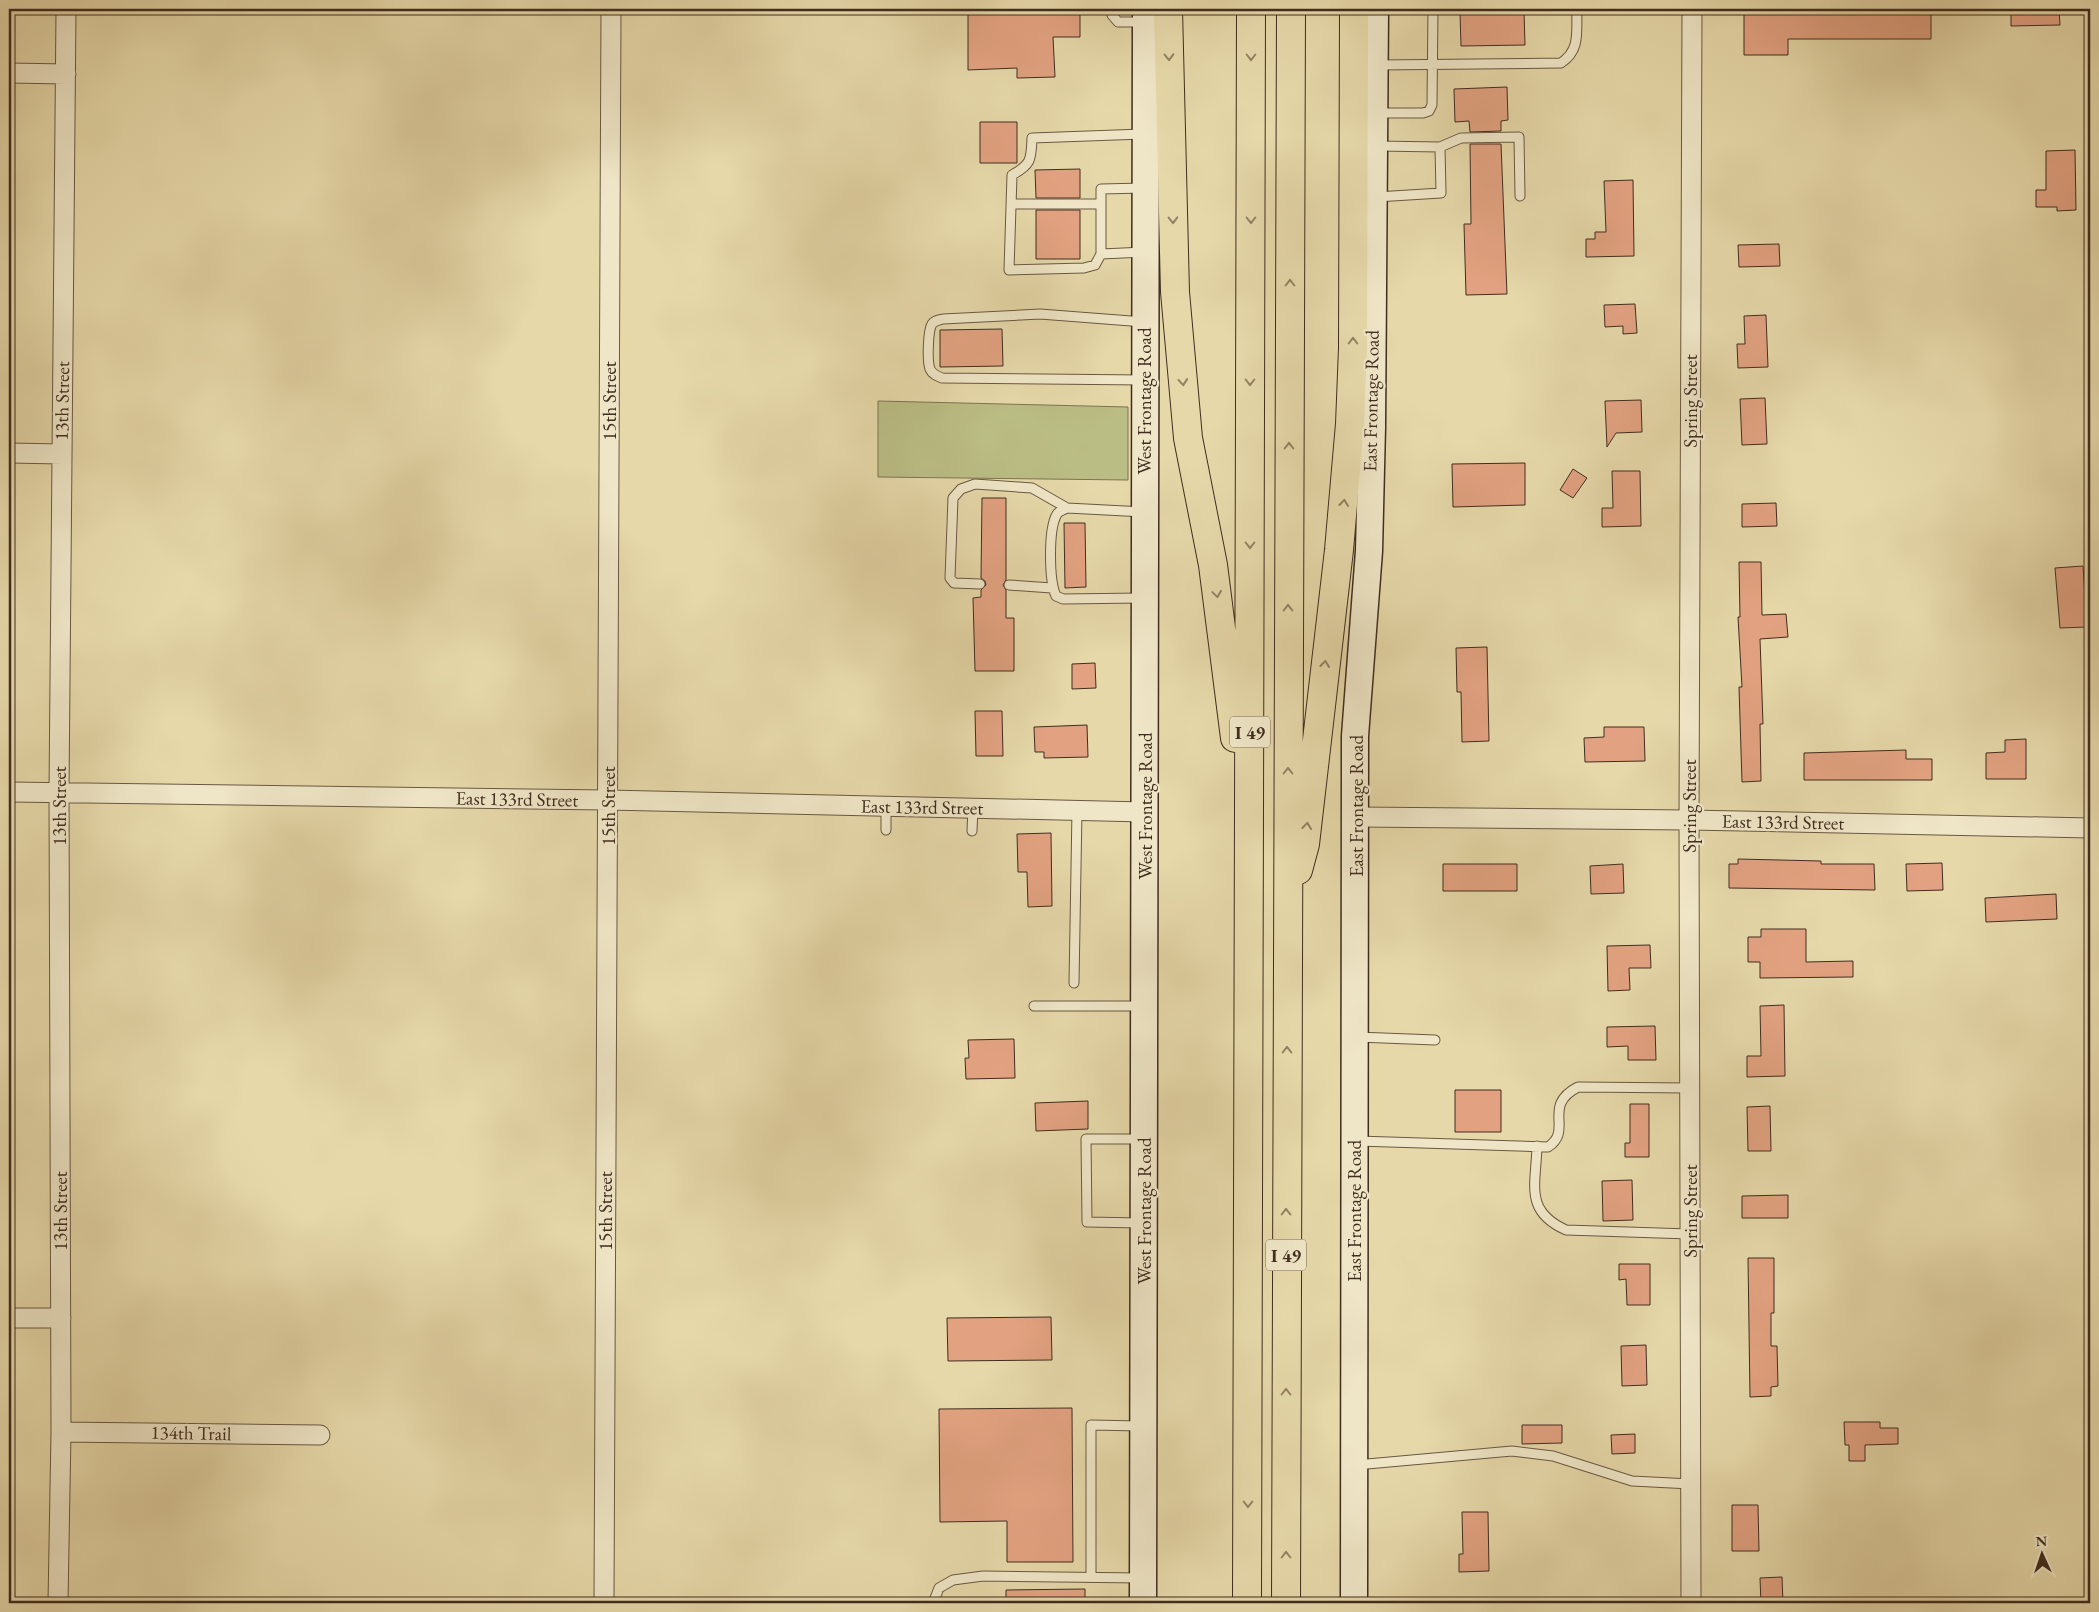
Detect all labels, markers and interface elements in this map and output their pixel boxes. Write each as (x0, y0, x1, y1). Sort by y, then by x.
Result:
one-way arrow (1164, 54, 1174, 62)
one-way arrow (1246, 54, 1256, 62)
one-way arrow (1168, 216, 1178, 224)
one-way arrow (1246, 216, 1256, 224)
one-way arrow (1285, 279, 1295, 287)
street label: West Frontage Road (1132, 327, 1157, 475)
street label: East Frontage Road (1357, 329, 1385, 472)
one-way arrow (1348, 337, 1358, 344)
street label: Spring Street (1678, 354, 1703, 448)
street label: 13th Street (49, 361, 75, 441)
street label: 15th Street (597, 361, 622, 441)
one-way arrow (1177, 378, 1188, 386)
one-way arrow (1245, 379, 1255, 387)
one-way arrow (1284, 442, 1294, 450)
one-way arrow (1338, 499, 1349, 507)
one-way arrow (1245, 542, 1255, 549)
one-way arrow (1211, 590, 1222, 598)
one-way arrow (1283, 604, 1293, 612)
one-way arrow (1319, 660, 1330, 668)
road number: I 49 (1230, 716, 1270, 748)
street label: West Frontage Road (1133, 732, 1158, 880)
street label: East Frontage Road (1344, 735, 1369, 877)
street label: Spring Street (1677, 759, 1702, 853)
street label: 13th Street (47, 766, 72, 846)
street label: 15th Street (596, 766, 621, 846)
one-way arrow (1283, 767, 1293, 774)
street label: East 133rd Street (455, 785, 579, 813)
street label: East 133rd Street (860, 793, 984, 821)
street label: East 133rd Street (1721, 808, 1845, 836)
one-way arrow (1301, 822, 1312, 830)
one-way arrow (1282, 1045, 1292, 1053)
street label: West Frontage Road (1132, 1137, 1157, 1285)
street label: East Frontage Road (1342, 1140, 1367, 1282)
street label: Spring Street (1678, 1164, 1703, 1258)
street label: 13th Street (48, 1171, 73, 1251)
street label: 15th Street (593, 1171, 618, 1251)
one-way arrow (1281, 1208, 1291, 1216)
road number: I 49 (1266, 1240, 1306, 1270)
one-way arrow (1281, 1388, 1291, 1396)
street label: 134th Trail (150, 1420, 232, 1446)
one-way arrow (1243, 1500, 1253, 1508)
north arrow (2016, 1530, 2066, 1580)
text: N (2035, 1532, 2048, 1550)
one-way arrow (1281, 1550, 1291, 1558)

